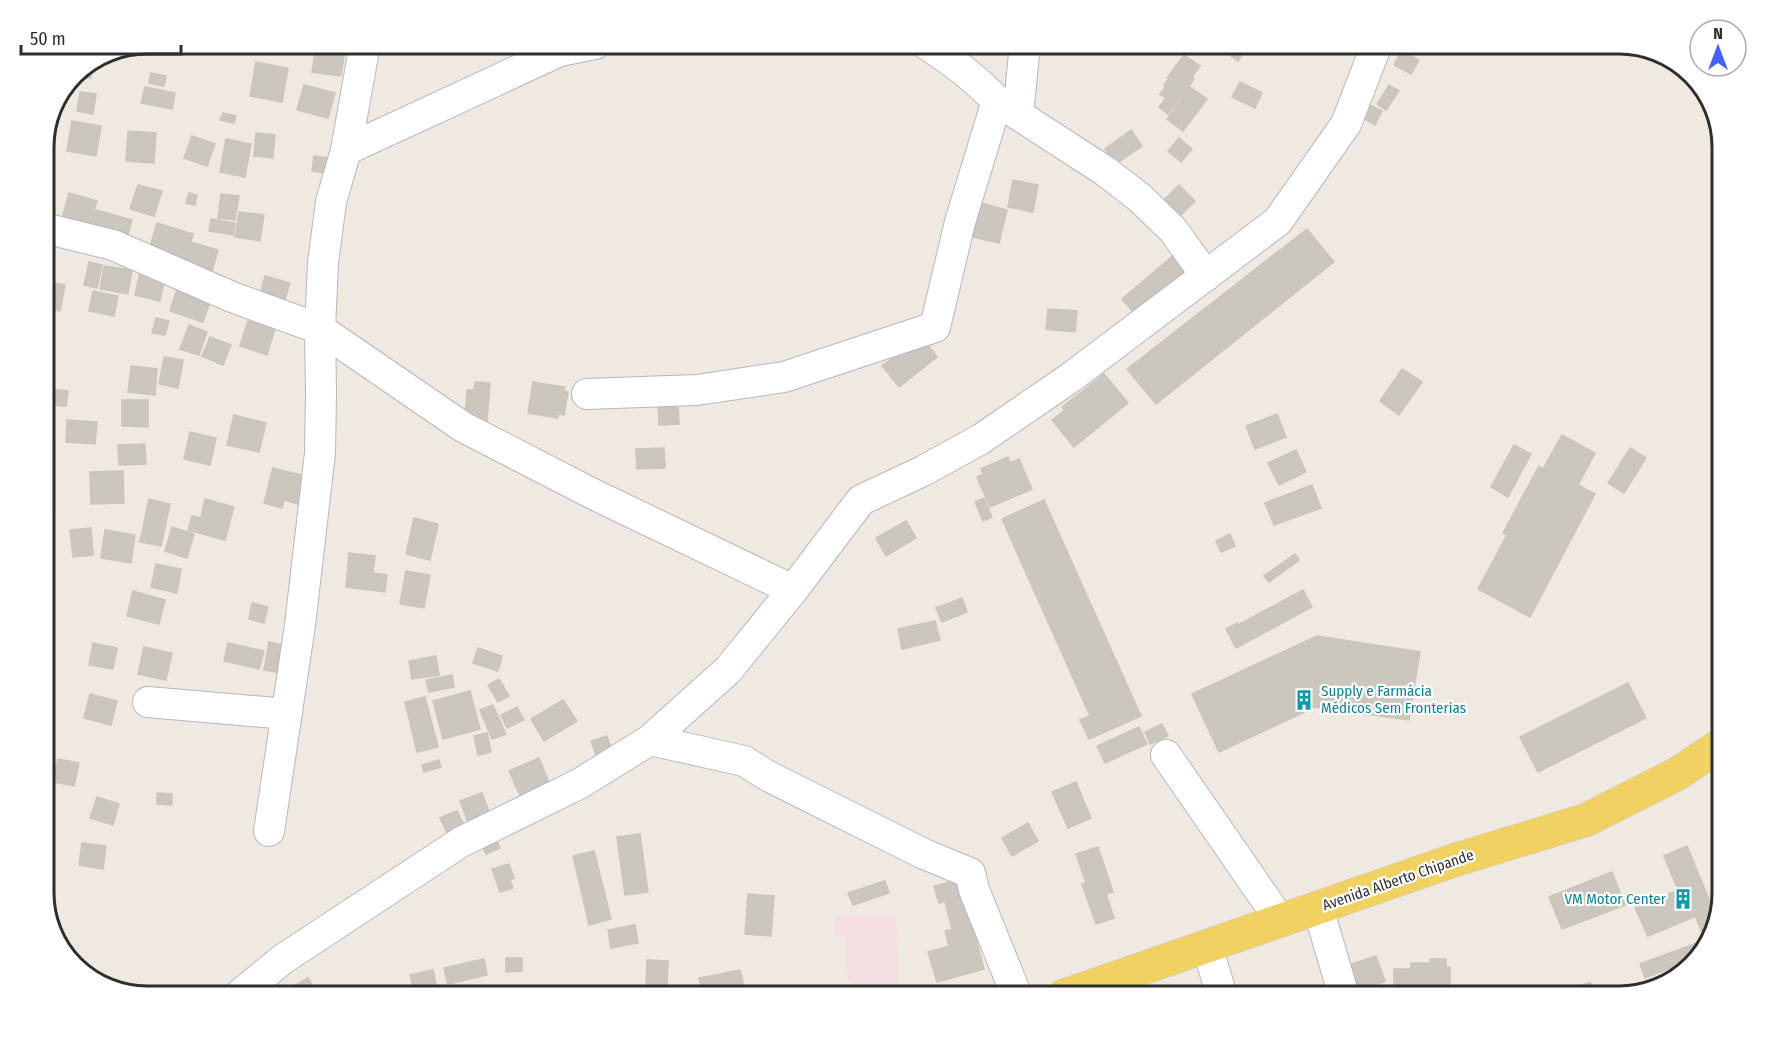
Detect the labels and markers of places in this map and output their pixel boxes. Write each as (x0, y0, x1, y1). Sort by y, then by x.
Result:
place label: Supply e Farmácia Médicos Sem Fronterias (1321, 682, 1466, 717)
building icon: Supply e Farmácia Médicos Sem Fronterias (1292, 688, 1316, 712)
building icon: VM Motor Center (1671, 887, 1695, 911)
place label: VM Motor Center (1564, 890, 1667, 908)

